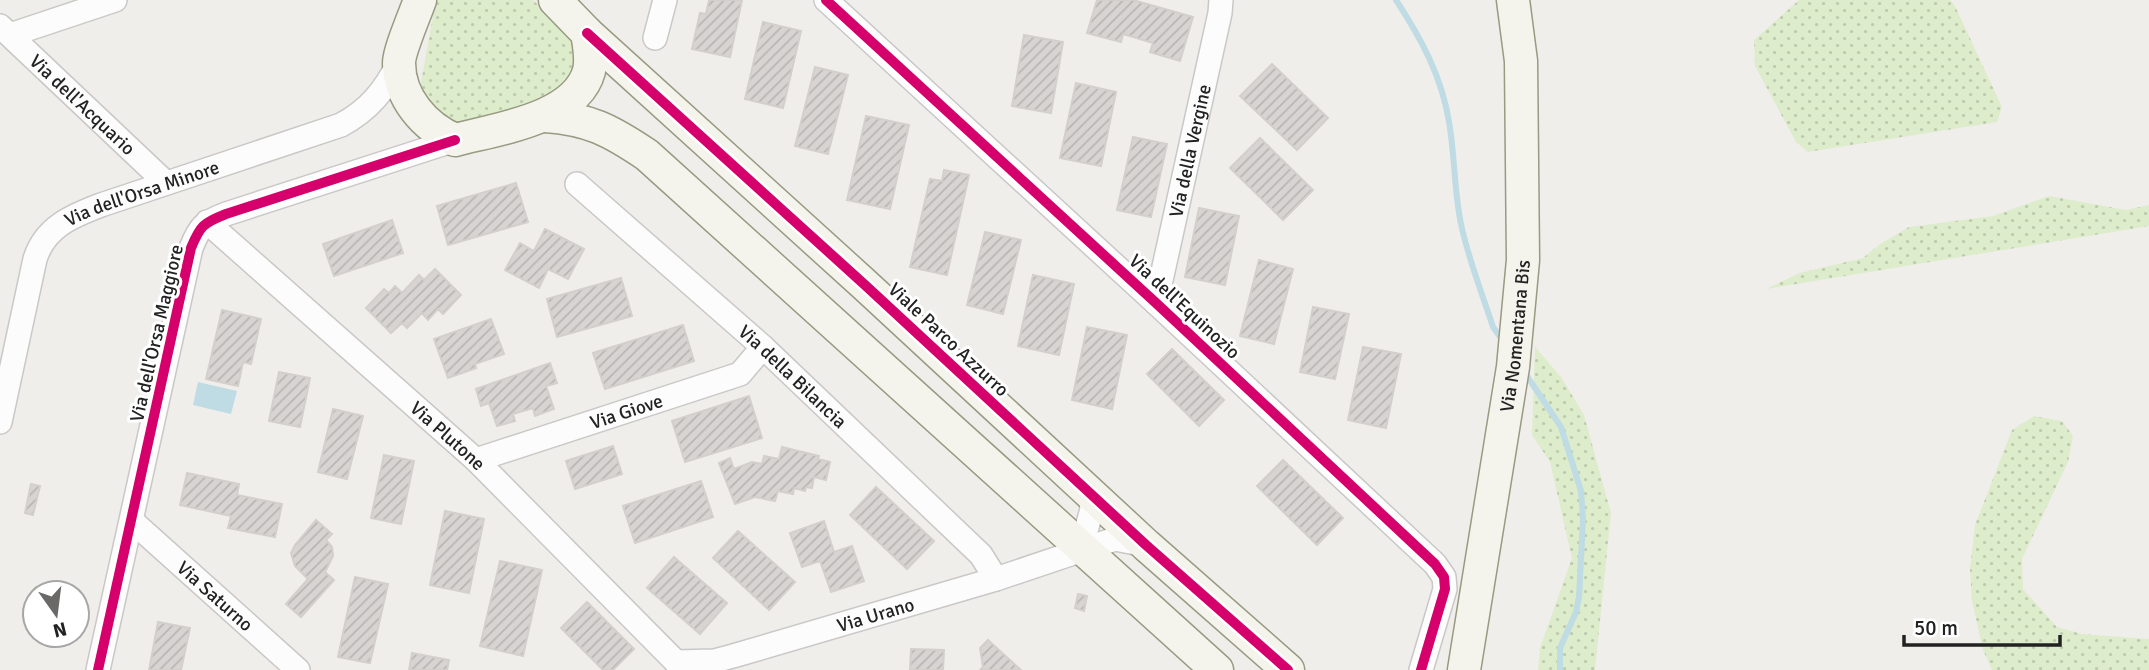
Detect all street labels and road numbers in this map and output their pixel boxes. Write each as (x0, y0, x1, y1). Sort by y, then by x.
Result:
street label: Via dell'Acquario (24, 49, 140, 161)
street label: Via della Vergine (1164, 82, 1217, 220)
street label: Via dell'Orsa Minore (60, 155, 222, 232)
street label: Via dell'Orsa Maggiore (125, 242, 189, 424)
street label: Via dell'Equinozio (1124, 249, 1245, 364)
street label: Via Nomentana Bis (1495, 259, 1536, 414)
street label: Viale Parco Azzurro (883, 277, 1014, 402)
street label: Via della Bilancia (733, 320, 852, 434)
street label: Via Giove (587, 389, 666, 435)
street label: Via Plutone (405, 396, 490, 476)
street label: Via Saturno (172, 556, 258, 637)
street label: Via Urano (834, 593, 917, 638)

